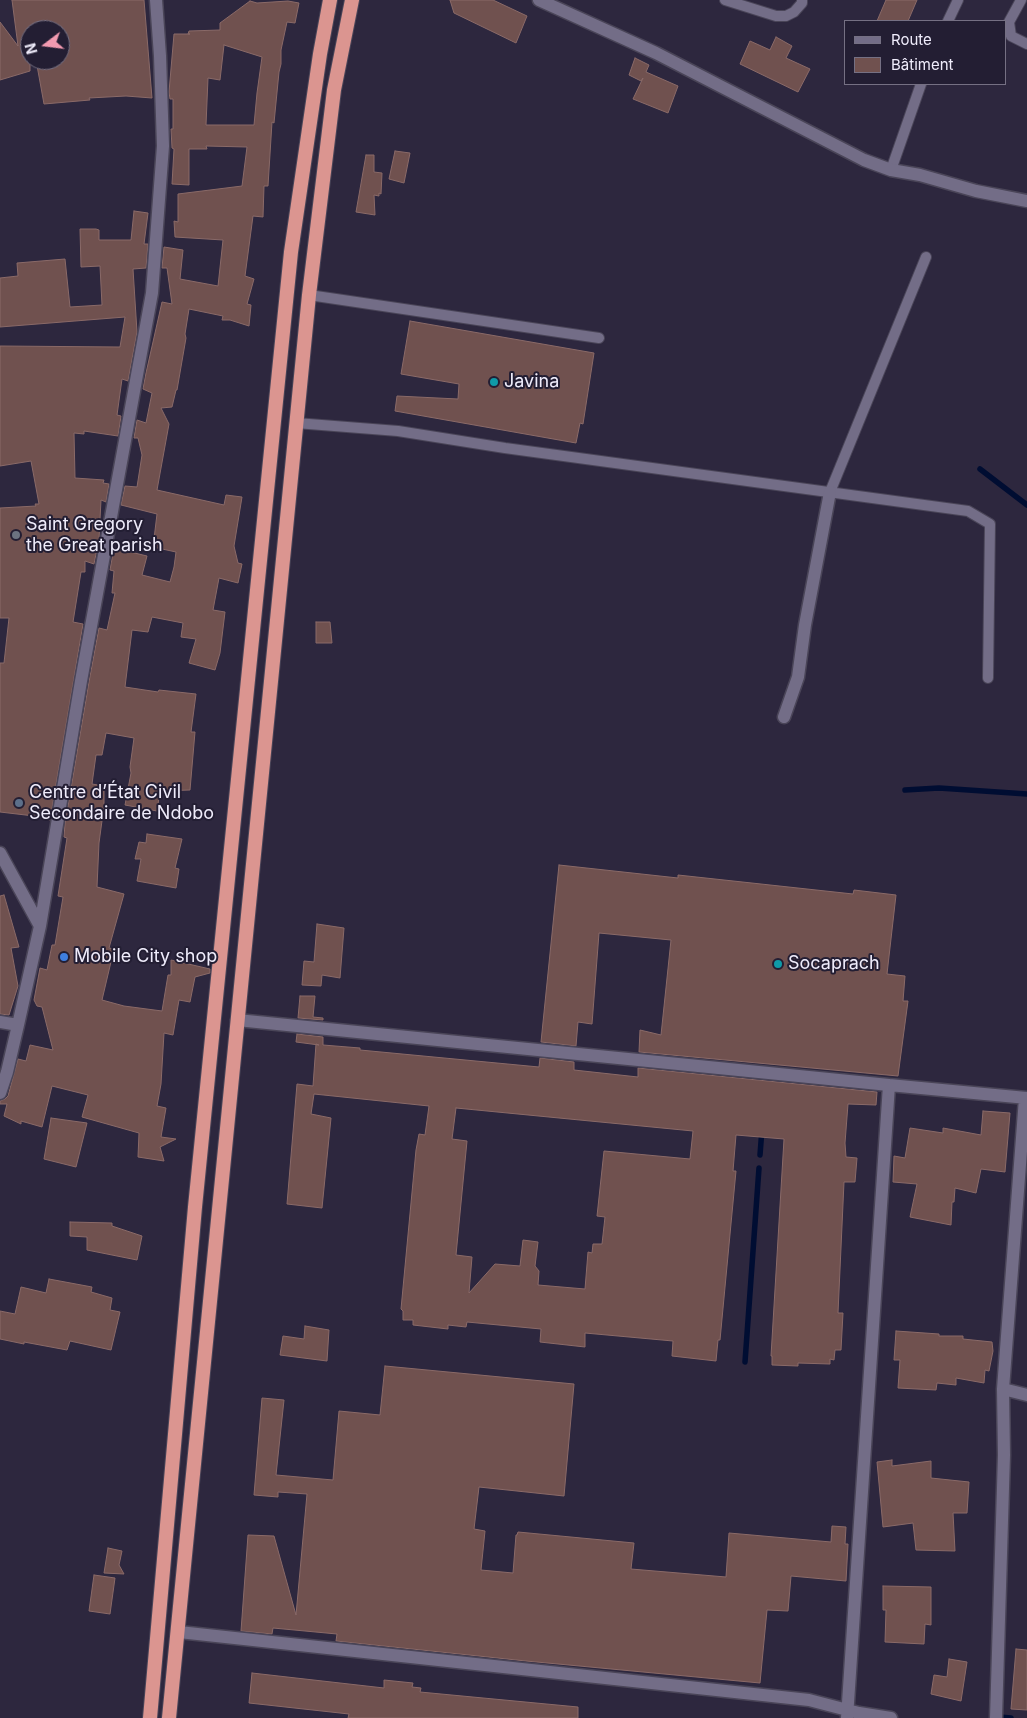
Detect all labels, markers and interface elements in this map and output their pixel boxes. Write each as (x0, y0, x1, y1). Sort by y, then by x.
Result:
north arrow (20, 20, 70, 70)
legend (844, 20, 1007, 85)
text: Route (891, 30, 932, 49)
text: N (21, 41, 41, 56)
text: Bâtiment (891, 55, 953, 74)
place label: Javina (504, 371, 559, 393)
marker: Javina (488, 376, 500, 388)
place label: Saint Gregory the Great parish (26, 514, 163, 556)
marker: Saint Gregory the Great parish (10, 529, 22, 541)
place label: Centre d’État Civil Secondaire de Ndobo (29, 782, 214, 824)
marker: Centre d’État Civil Secondaire de Ndobo (13, 797, 25, 809)
place label: Mobile City shop (74, 946, 217, 968)
marker: Mobile City shop (58, 951, 70, 963)
place label: Socaprach (788, 953, 880, 975)
marker: Socaprach (772, 958, 784, 970)

